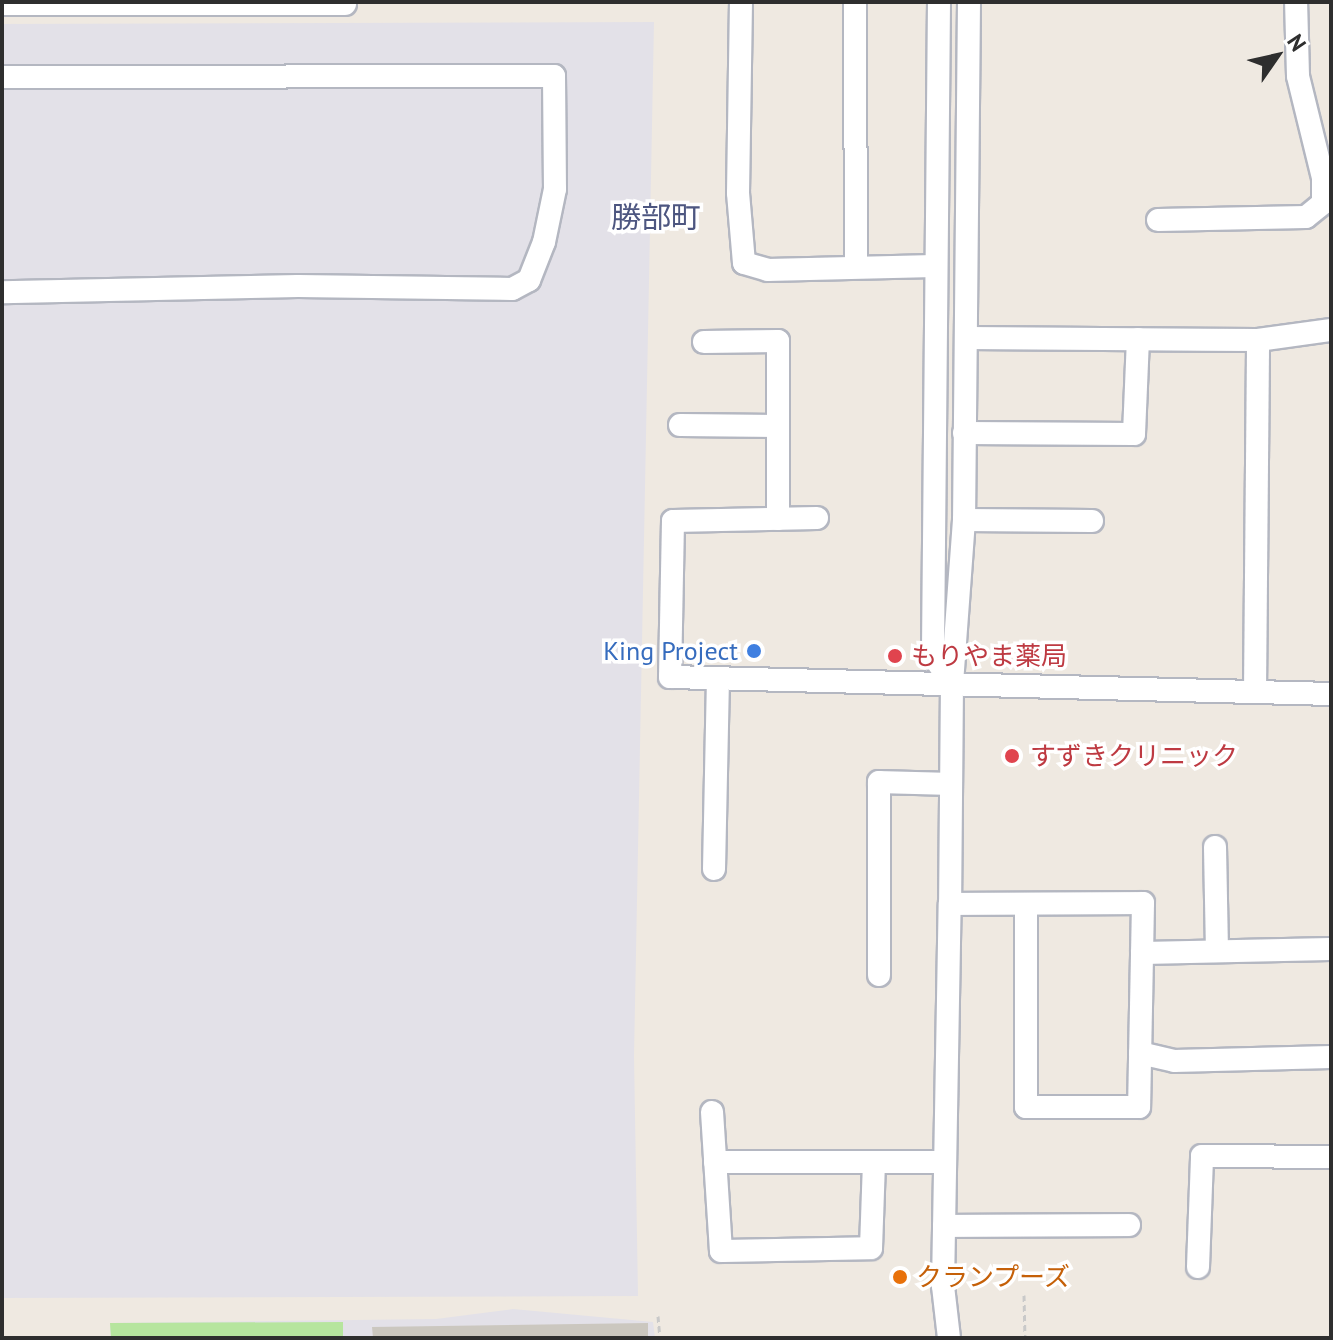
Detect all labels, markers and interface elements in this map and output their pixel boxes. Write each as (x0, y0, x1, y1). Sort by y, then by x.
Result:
north arrow (1237, 16, 1317, 96)
text: N (1281, 29, 1313, 56)
district label: 勝部町 (611, 199, 701, 235)
place label: King Project (603, 635, 738, 667)
place label: もりやま薬局 (911, 640, 1067, 672)
marker: King Project (745, 642, 763, 660)
marker: もりやま薬局 (886, 647, 904, 665)
place label: すずきクリニック (1030, 740, 1238, 772)
marker: すずきクリニック (1001, 745, 1023, 767)
place label: クランプーズ (916, 1261, 1072, 1293)
marker: クランプーズ (891, 1268, 909, 1286)

